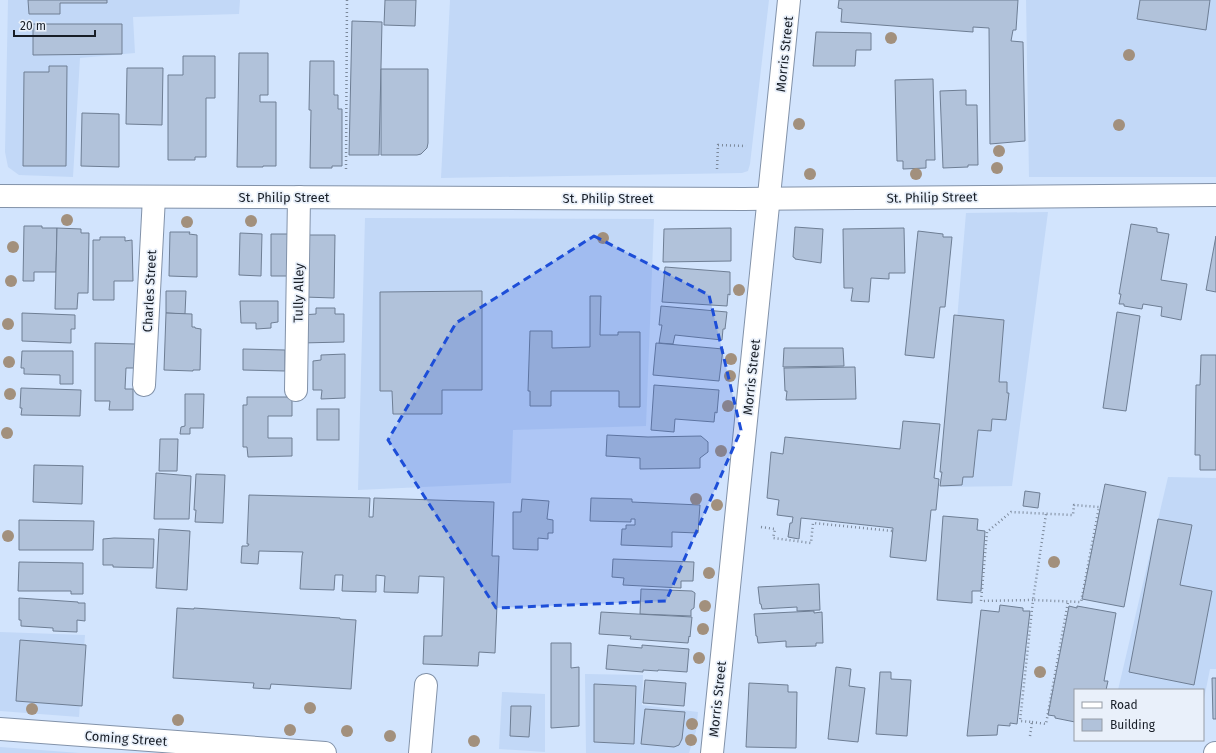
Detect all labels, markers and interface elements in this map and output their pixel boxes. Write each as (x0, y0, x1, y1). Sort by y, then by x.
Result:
scale bar (14, 12, 95, 38)
street label: Morris Street (773, 15, 796, 93)
text: 20 m (20, 19, 46, 33)
street label: St. Philip Street (886, 189, 978, 206)
street label: St. Philip Street (239, 190, 330, 205)
street label: St. Philip Street (563, 191, 654, 206)
street label: Charles Street (140, 249, 159, 333)
street label: Tully Alley (290, 263, 307, 323)
street label: Morris Street (740, 338, 763, 416)
street label: Morris Street (706, 660, 729, 738)
legend (1074, 689, 1204, 741)
text: Road (1110, 698, 1138, 712)
text: Building (1110, 718, 1156, 732)
street label: Coming Street (84, 728, 168, 749)

